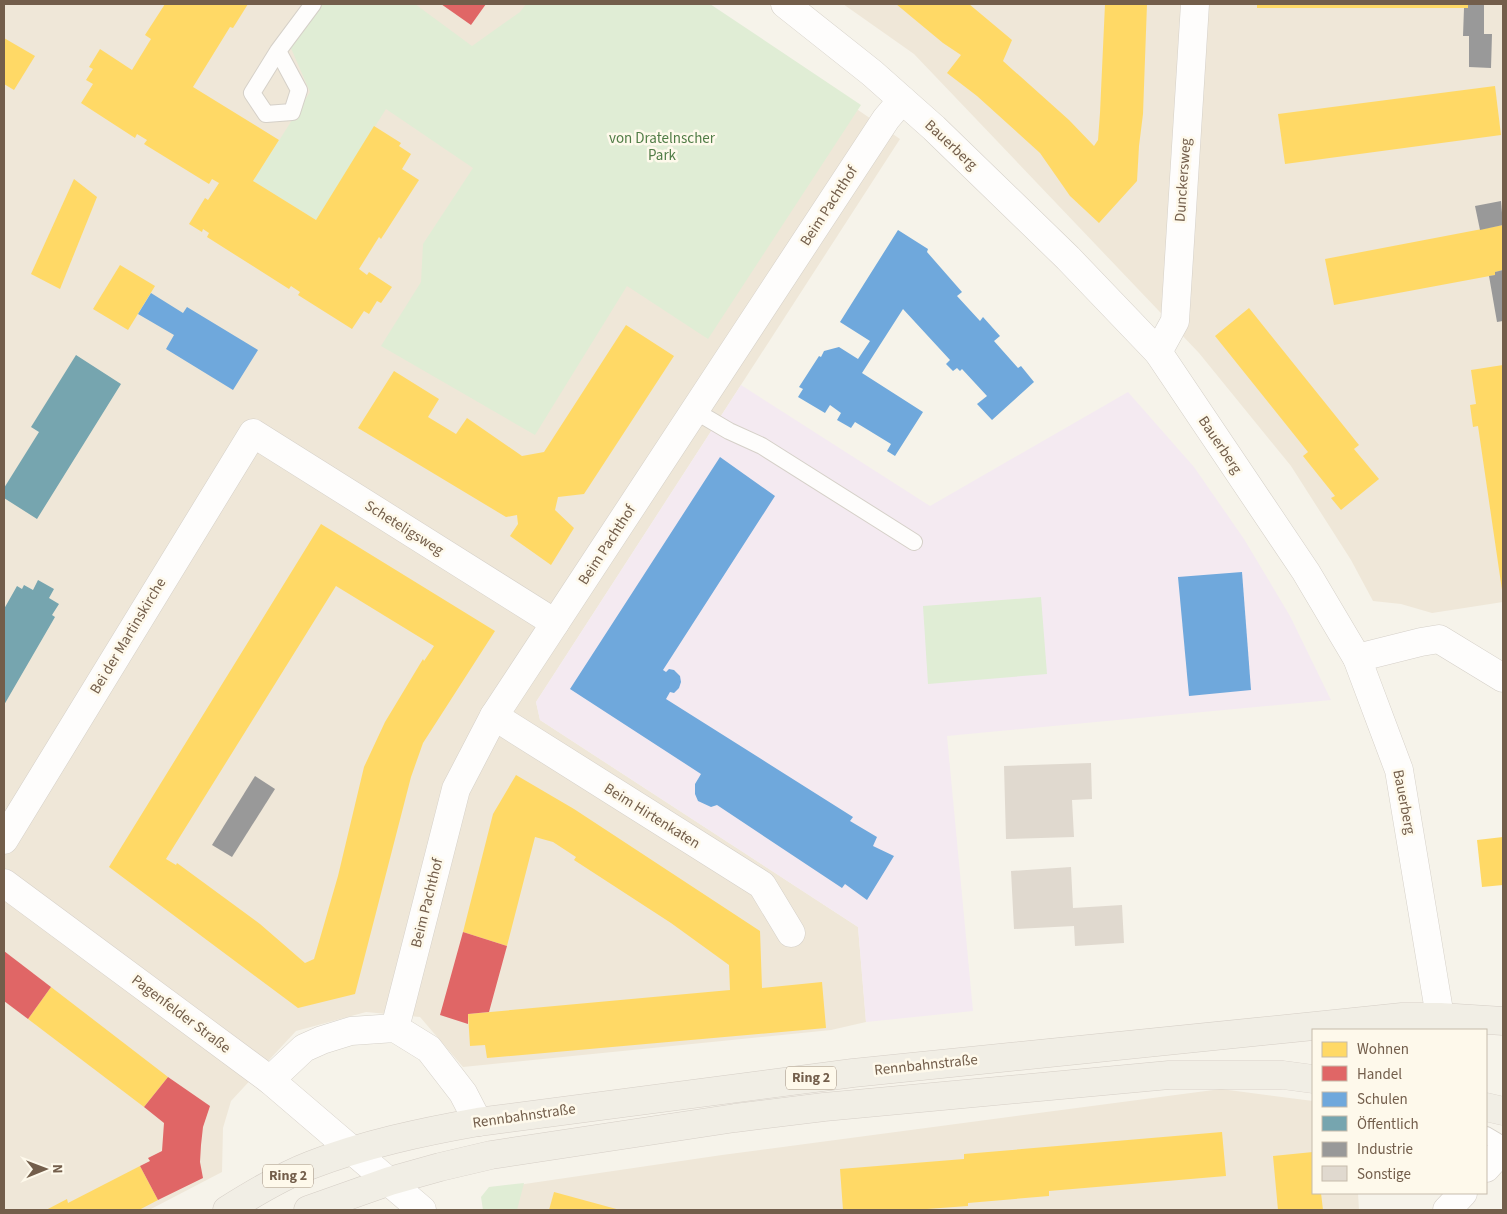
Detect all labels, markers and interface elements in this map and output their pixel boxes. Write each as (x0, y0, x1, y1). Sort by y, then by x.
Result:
street label: Bauerberg (920, 115, 982, 175)
park label: von Dratelnscher Park (609, 128, 716, 166)
street label: Dunckersweg (1170, 137, 1196, 223)
street label: Beim Pachthof (795, 161, 863, 250)
street label: Bauerberg (1193, 412, 1247, 478)
street label: Scheteligsweg (360, 495, 448, 561)
street label: Beim Pachthof (573, 500, 641, 589)
street label: Bei der Martinskirche (85, 574, 171, 698)
street label: Bauerberg (1387, 768, 1421, 837)
street label: Beim Hirtenkaten (600, 778, 704, 854)
street label: Beim Pachthof (406, 855, 448, 950)
street label: Pagenfelder Straße (127, 970, 235, 1058)
legend (1312, 1029, 1487, 1194)
text: Wohnen (1357, 1039, 1409, 1060)
street label: Rennbahnstraße (873, 1049, 979, 1081)
text: Handel (1357, 1064, 1402, 1085)
road number: Ring 2 (786, 1066, 836, 1090)
text: Schulen (1357, 1089, 1408, 1110)
street label: Rennbahnstraße (471, 1098, 577, 1134)
text: Öffentlich (1357, 1114, 1419, 1135)
text: Industrie (1357, 1139, 1413, 1160)
north arrow (20, 1144, 70, 1194)
text: N (47, 1164, 67, 1174)
road number: Ring 2 (263, 1164, 313, 1188)
text: Sonstige (1357, 1164, 1411, 1185)

